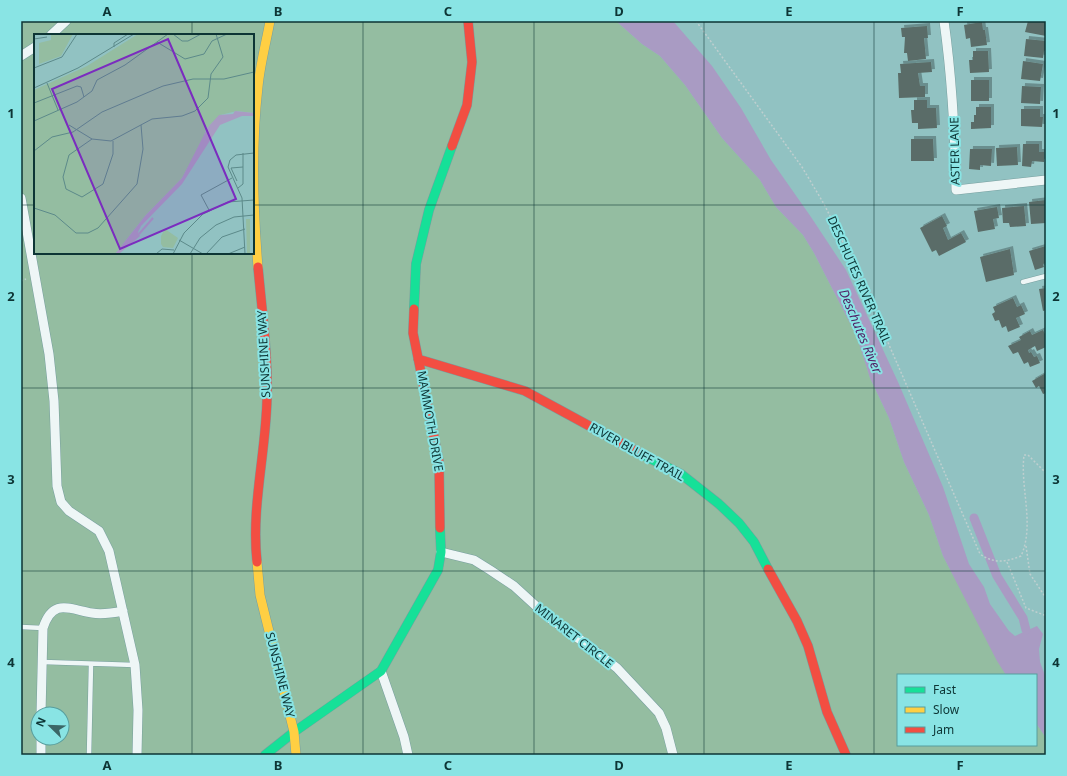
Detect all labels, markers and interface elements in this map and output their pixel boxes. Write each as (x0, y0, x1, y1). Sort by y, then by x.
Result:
text: A (103, 2, 112, 20)
text: B (274, 2, 282, 20)
text: C (444, 2, 452, 20)
text: D (614, 2, 624, 20)
text: E (785, 2, 793, 20)
text: F (956, 2, 964, 20)
inset map (34, 34, 254, 254)
text: 1 (7, 104, 15, 122)
text: 1 (1052, 104, 1060, 122)
street label: ASTER LANE (945, 117, 964, 185)
street label: DESCHUTES RIVER TRAIL (824, 213, 895, 347)
water label: Deschutes River (835, 286, 887, 377)
text: 2 (7, 287, 15, 305)
text: 2 (1052, 287, 1060, 305)
street label: SUNSHINE WAY (253, 310, 274, 398)
street label: MAMMOTH DRIVE (413, 369, 448, 473)
street label: RIVER BLUFF TRAIL (587, 418, 688, 485)
text: 3 (7, 470, 15, 488)
text: 3 (1052, 470, 1060, 488)
street label: MINARET CIRCLE (532, 600, 617, 672)
street label: SUNSHINE WAY (262, 630, 299, 720)
text: 4 (7, 653, 15, 671)
text: 4 (1052, 653, 1060, 671)
legend (897, 674, 1037, 746)
text: Fast (933, 681, 957, 698)
text: Slow (933, 701, 960, 718)
north arrow (30, 706, 70, 746)
text: N (32, 715, 49, 729)
text: Jam (932, 721, 954, 738)
text: A (103, 756, 112, 774)
text: B (274, 756, 282, 774)
text: C (444, 756, 452, 774)
text: D (614, 756, 624, 774)
text: E (785, 756, 793, 774)
text: F (956, 756, 964, 774)

